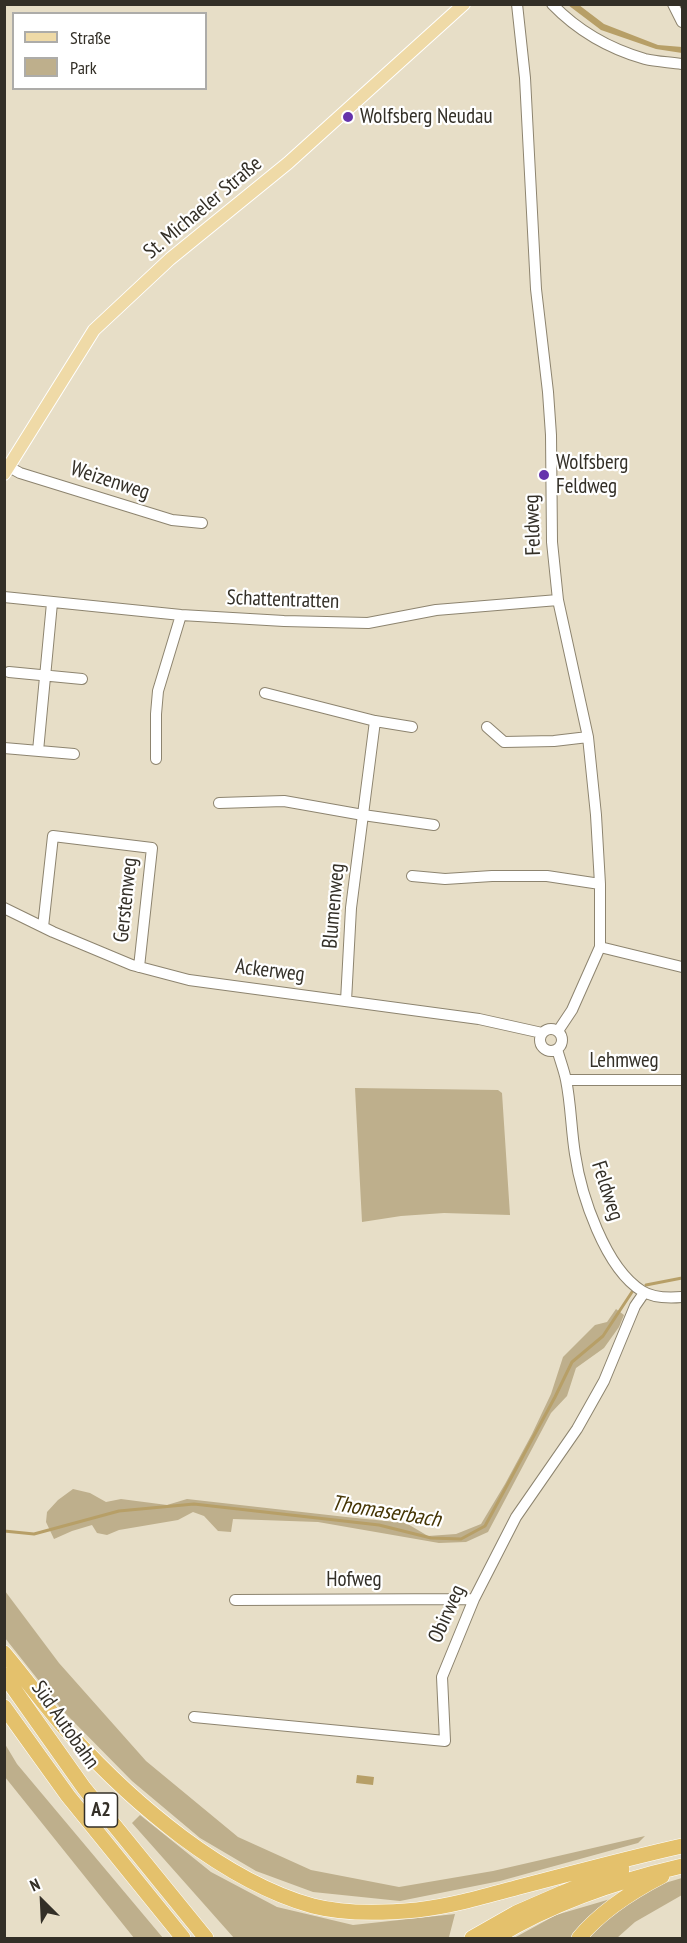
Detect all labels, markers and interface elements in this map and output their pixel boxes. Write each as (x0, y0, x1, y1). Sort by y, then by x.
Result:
legend (12, 12, 207, 90)
text: Straße (70, 26, 111, 49)
text: Park (70, 56, 97, 79)
place label: Wolfsberg Neudau (360, 104, 493, 130)
marker: Wolfsberg Neudau (341, 110, 355, 124)
street label: St. Michaeler Straße (139, 151, 267, 265)
place label: Wolfsberg Feldweg (556, 450, 628, 500)
street label: Weizenweg (67, 456, 153, 506)
marker: Wolfsberg Feldweg (537, 468, 551, 482)
street label: Feldweg (519, 494, 547, 556)
street label: Schattentratten (226, 585, 340, 615)
street label: Gerstenweg (109, 856, 143, 944)
street label: Blumenweg (318, 862, 350, 950)
street label: Ackerweg (234, 954, 306, 988)
street label: Lehmweg (589, 1048, 659, 1074)
street label: Feldweg (586, 1158, 628, 1224)
water label: Thomaserbach (329, 1490, 443, 1534)
street label: Hofweg (326, 1567, 382, 1593)
street label: Obirweg (423, 1581, 471, 1647)
street label: Süd Autobahn (26, 1676, 104, 1774)
road number: A2 (84, 1793, 118, 1827)
north arrow (12, 1871, 72, 1931)
text: N (27, 1874, 43, 1895)

